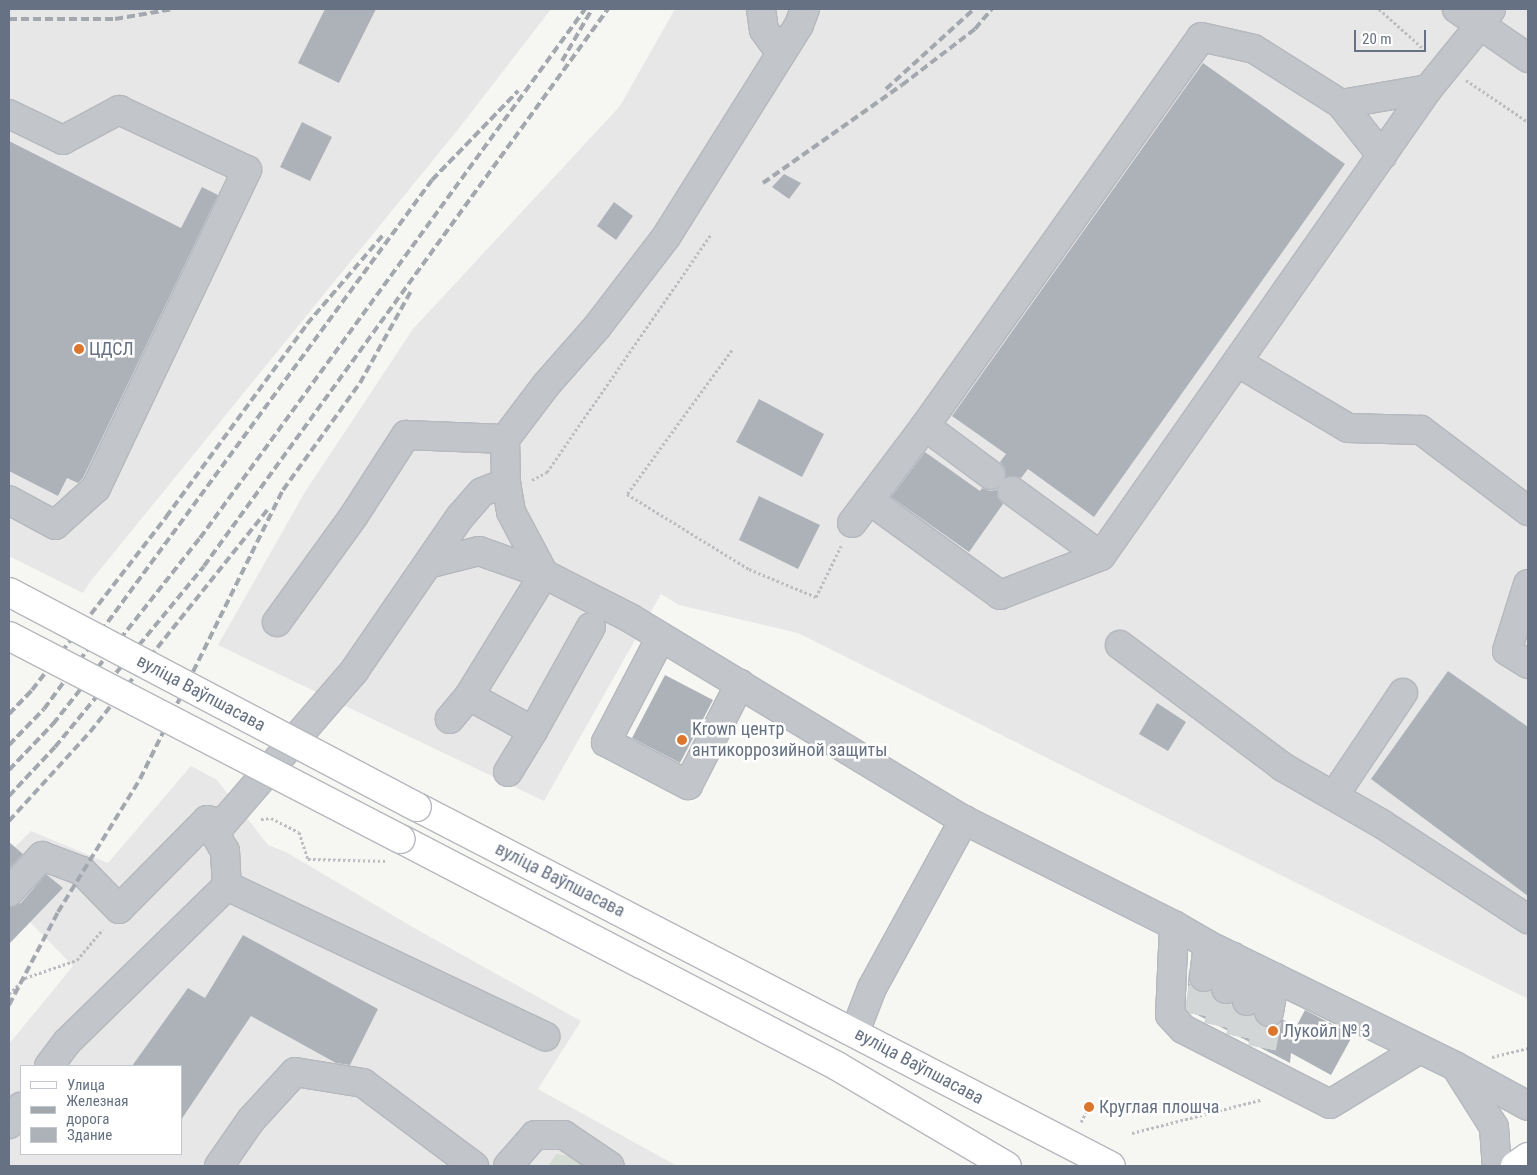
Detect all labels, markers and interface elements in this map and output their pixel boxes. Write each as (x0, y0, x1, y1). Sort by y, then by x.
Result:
scale bar (1357, 20, 1430, 52)
text: 20 m (1362, 30, 1392, 48)
place label: ЦДСЛ (89, 338, 134, 360)
marker: ЦДСЛ (73, 343, 85, 355)
street label: вуліца Ваўпшасава (133, 650, 269, 736)
place label: Krown центр антикоррозийной защиты (692, 719, 887, 762)
marker: Krown центр антикоррозийной защиты (676, 734, 688, 746)
street label: вуліца Ваўпшасава (492, 838, 628, 922)
place label: Лукойл № 3 (1283, 1020, 1371, 1042)
street label: вуліца Ваўпшасава (851, 1023, 987, 1109)
marker: Лукойл № 3 (1267, 1025, 1279, 1037)
legend (20, 1065, 182, 1155)
text: Улица (67, 1076, 105, 1094)
text: Железная дорога (66, 1092, 128, 1128)
place label: Круглая плошча (1099, 1096, 1219, 1118)
marker: Круглая плошча (1083, 1101, 1095, 1113)
text: Здание (67, 1126, 112, 1144)

